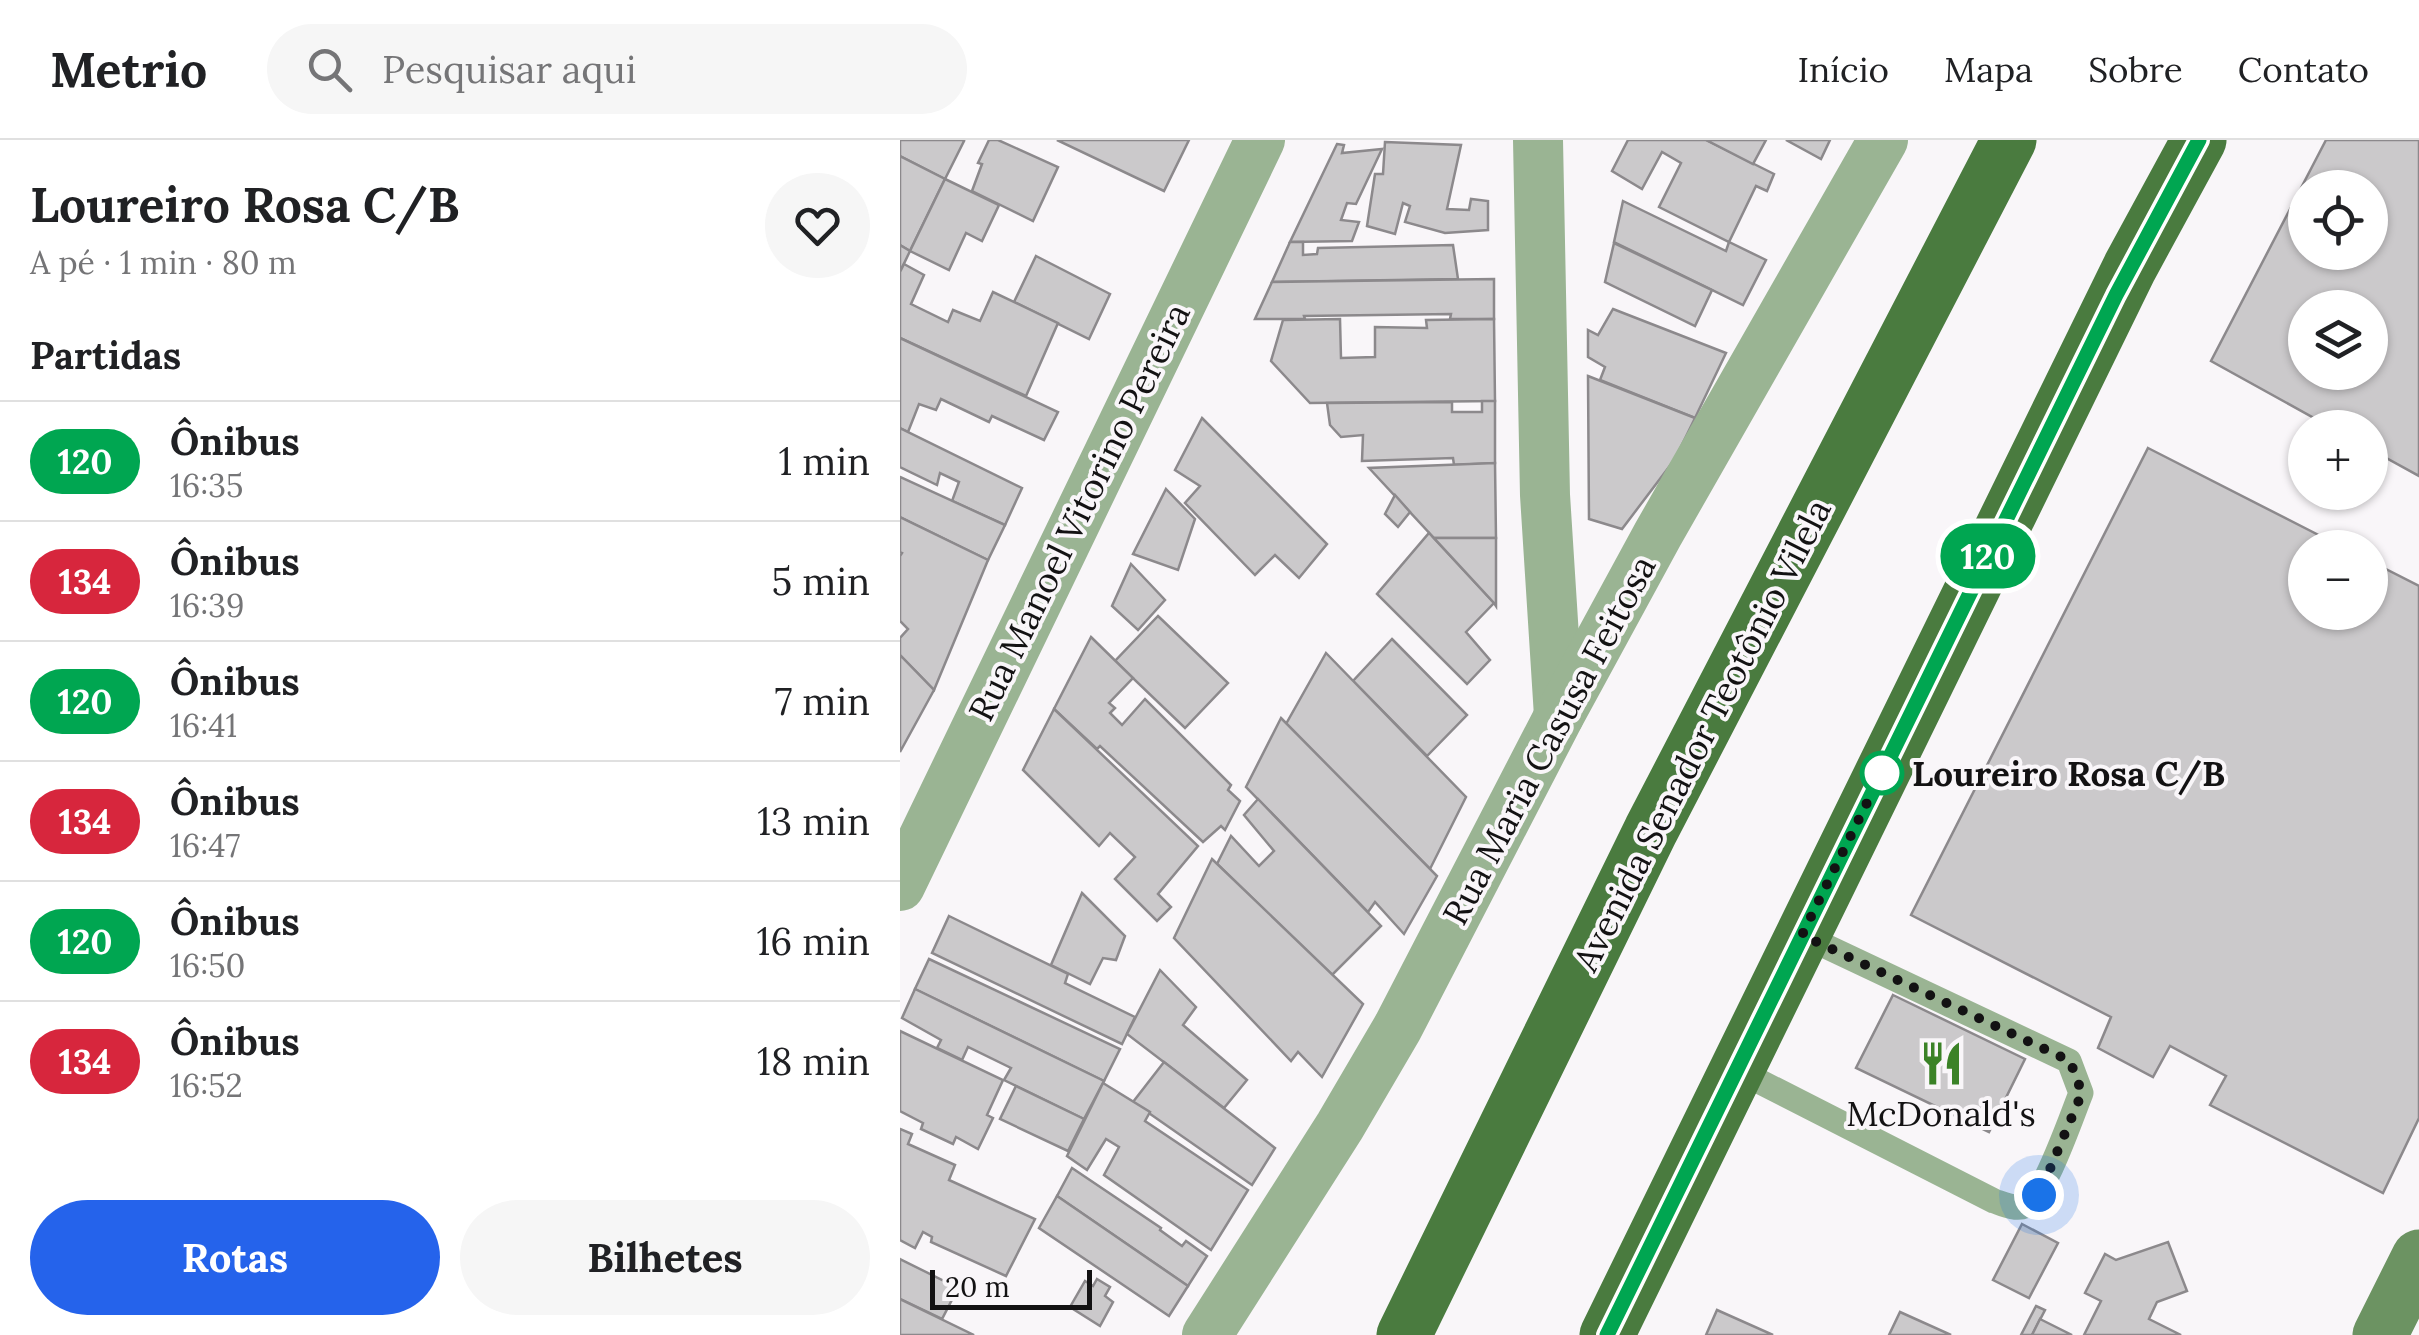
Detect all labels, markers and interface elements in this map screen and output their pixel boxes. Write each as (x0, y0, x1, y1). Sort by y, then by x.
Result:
search box (267, 24, 967, 114)
text: Metrio (50, 39, 207, 100)
icon: search (302, 42, 357, 97)
text: Pesquisar aqui (382, 45, 636, 93)
text: Início (1798, 47, 1889, 92)
text: Mapa (1944, 47, 2033, 92)
text: Sobre (2088, 47, 2183, 92)
text: Contato (2238, 47, 2369, 92)
map controls (2288, 170, 2388, 630)
button: locate (2288, 170, 2388, 270)
button: heart (765, 173, 870, 278)
text: Loureiro Rosa C/B (30, 174, 459, 235)
text: A pé · 1 min · 80 m (30, 242, 297, 283)
button: layers (2288, 290, 2388, 390)
street label: Rua Manoel Vitorino Pereira (958, 296, 1200, 728)
text: Partidas (30, 331, 181, 379)
button: + (2288, 410, 2388, 510)
text: Ônibus (170, 417, 300, 465)
text: 1 min (778, 437, 870, 485)
text: 120 (57, 439, 113, 484)
text: 16:35 (170, 465, 243, 506)
street label: Avenida Senador Teotônio Vilela (1563, 491, 1841, 979)
line badge: 120 (1930, 524, 2046, 588)
button: − (2288, 530, 2388, 630)
text: 120 (1960, 534, 2016, 579)
text: Ônibus (170, 537, 300, 585)
street label: Rua Maria Casusa Feitosa (1432, 548, 1666, 932)
text: 5 min (772, 557, 870, 605)
text: 134 (59, 559, 111, 604)
text: 16:39 (170, 585, 244, 626)
text: Ônibus (170, 657, 300, 705)
text: 7 min (775, 677, 870, 725)
text: 120 (57, 679, 113, 724)
text: 16:41 (170, 705, 237, 746)
place label: Loureiro Rosa C/B (1912, 751, 2225, 796)
marker: Loureiro Rosa C/B (1861, 752, 1903, 794)
text: Ônibus (170, 777, 300, 825)
text: 13 min (757, 797, 870, 845)
text: 134 (59, 799, 111, 844)
text: 16:47 (170, 825, 240, 866)
text: Ônibus (170, 897, 300, 945)
text: 16 min (756, 917, 870, 965)
text: 120 (57, 919, 113, 964)
text: 16:50 (170, 945, 245, 986)
text: Ônibus (170, 1017, 300, 1065)
text: 18 min (757, 1037, 870, 1085)
text: 134 (59, 1039, 111, 1084)
restaurant icon: McDonald's (1917, 1039, 1965, 1087)
text: 16:52 (170, 1065, 243, 1106)
place label: McDonald's (1846, 1091, 2036, 1136)
your location (2014, 1170, 2064, 1220)
button: Rotas (30, 1200, 440, 1315)
button: Bilhetes (460, 1200, 870, 1315)
scale bar (930, 1265, 1092, 1310)
text: 20 m (945, 1269, 1010, 1305)

